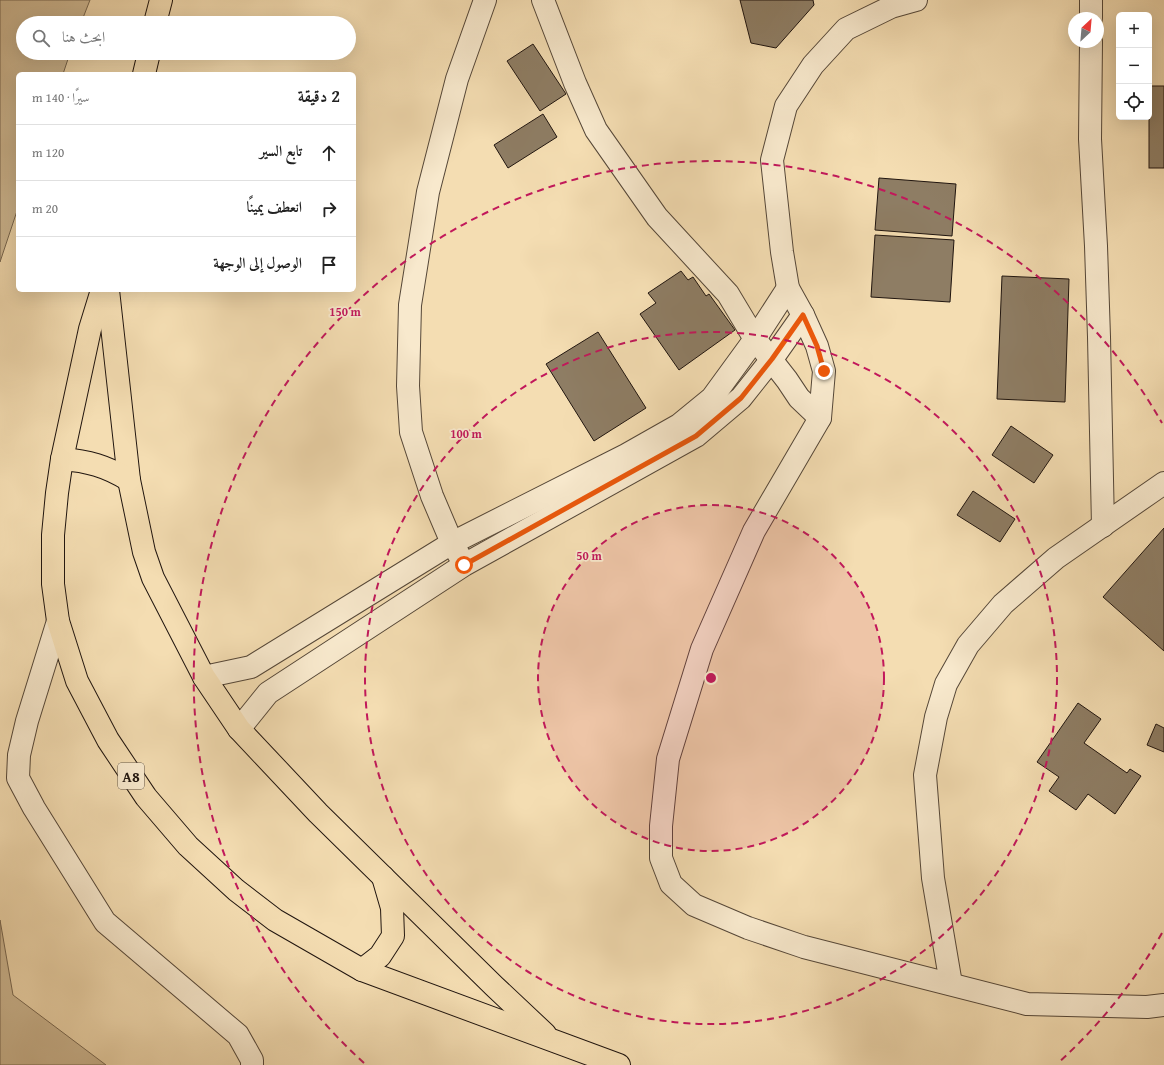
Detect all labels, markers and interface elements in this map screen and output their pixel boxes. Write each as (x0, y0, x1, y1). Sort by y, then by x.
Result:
north arrow (1068, 12, 1104, 48)
map controls (1116, 12, 1152, 120)
button: + (1116, 12, 1152, 48)
search box (16, 16, 356, 60)
text: ابحث هنا (62, 26, 105, 47)
icon: search (30, 27, 52, 49)
button: − (1116, 48, 1152, 84)
text: 2 دقيقة (298, 83, 340, 108)
button: locate (1116, 84, 1152, 120)
text: سيرًا · 140 m (32, 88, 90, 107)
text: تابع السير (260, 140, 302, 161)
icon: ahead (318, 142, 340, 164)
text: 120 m (32, 143, 64, 162)
text: انعطف يمينًا (246, 196, 302, 217)
icon: right (318, 198, 340, 220)
text: 20 m (32, 199, 58, 218)
text: الوصول إلى الوجهة (213, 252, 302, 273)
icon: arrive (318, 254, 340, 276)
text: 150 m (329, 303, 362, 320)
route end (815, 362, 833, 380)
text: 100 m (450, 425, 483, 442)
text: 50 m (576, 547, 602, 564)
route start (455, 556, 473, 574)
centre of rings (704, 671, 718, 685)
road number: A8 (118, 763, 144, 789)

